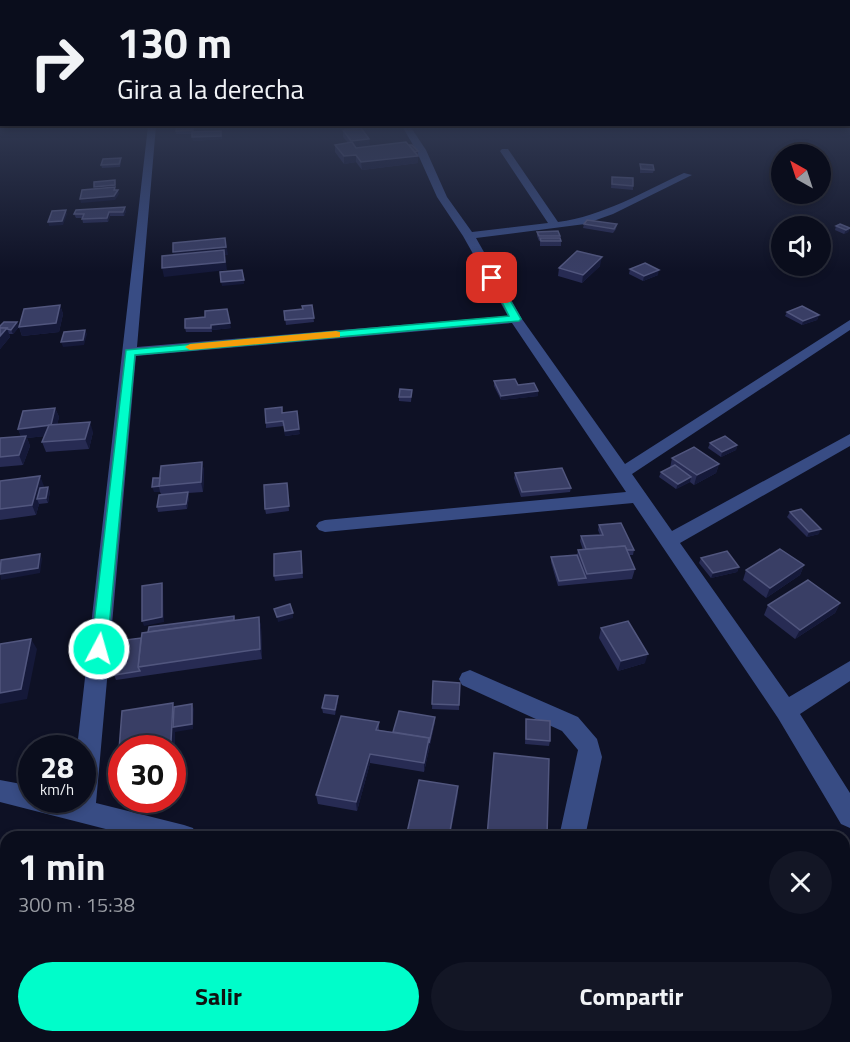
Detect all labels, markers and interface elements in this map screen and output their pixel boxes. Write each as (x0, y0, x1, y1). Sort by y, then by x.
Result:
text: 130 m (117, 10, 232, 74)
icon: right (18, 24, 96, 102)
text: Gira a la derecha (117, 68, 304, 109)
north arrow (771, 144, 831, 204)
map controls (771, 144, 831, 276)
button: sound (771, 216, 831, 276)
pin (466, 252, 517, 303)
icon: arrive (475, 261, 508, 294)
position arrow (67, 617, 131, 681)
speed limit sign: 30 (108, 735, 186, 813)
text: 28 (40, 744, 74, 790)
text: km/h (40, 778, 74, 801)
text: 1 min (18, 839, 105, 894)
button: close (769, 851, 832, 914)
text: 300 m · 15:38 (18, 889, 135, 920)
button: Salir (18, 962, 419, 1031)
button: Compartir (431, 962, 832, 1031)

